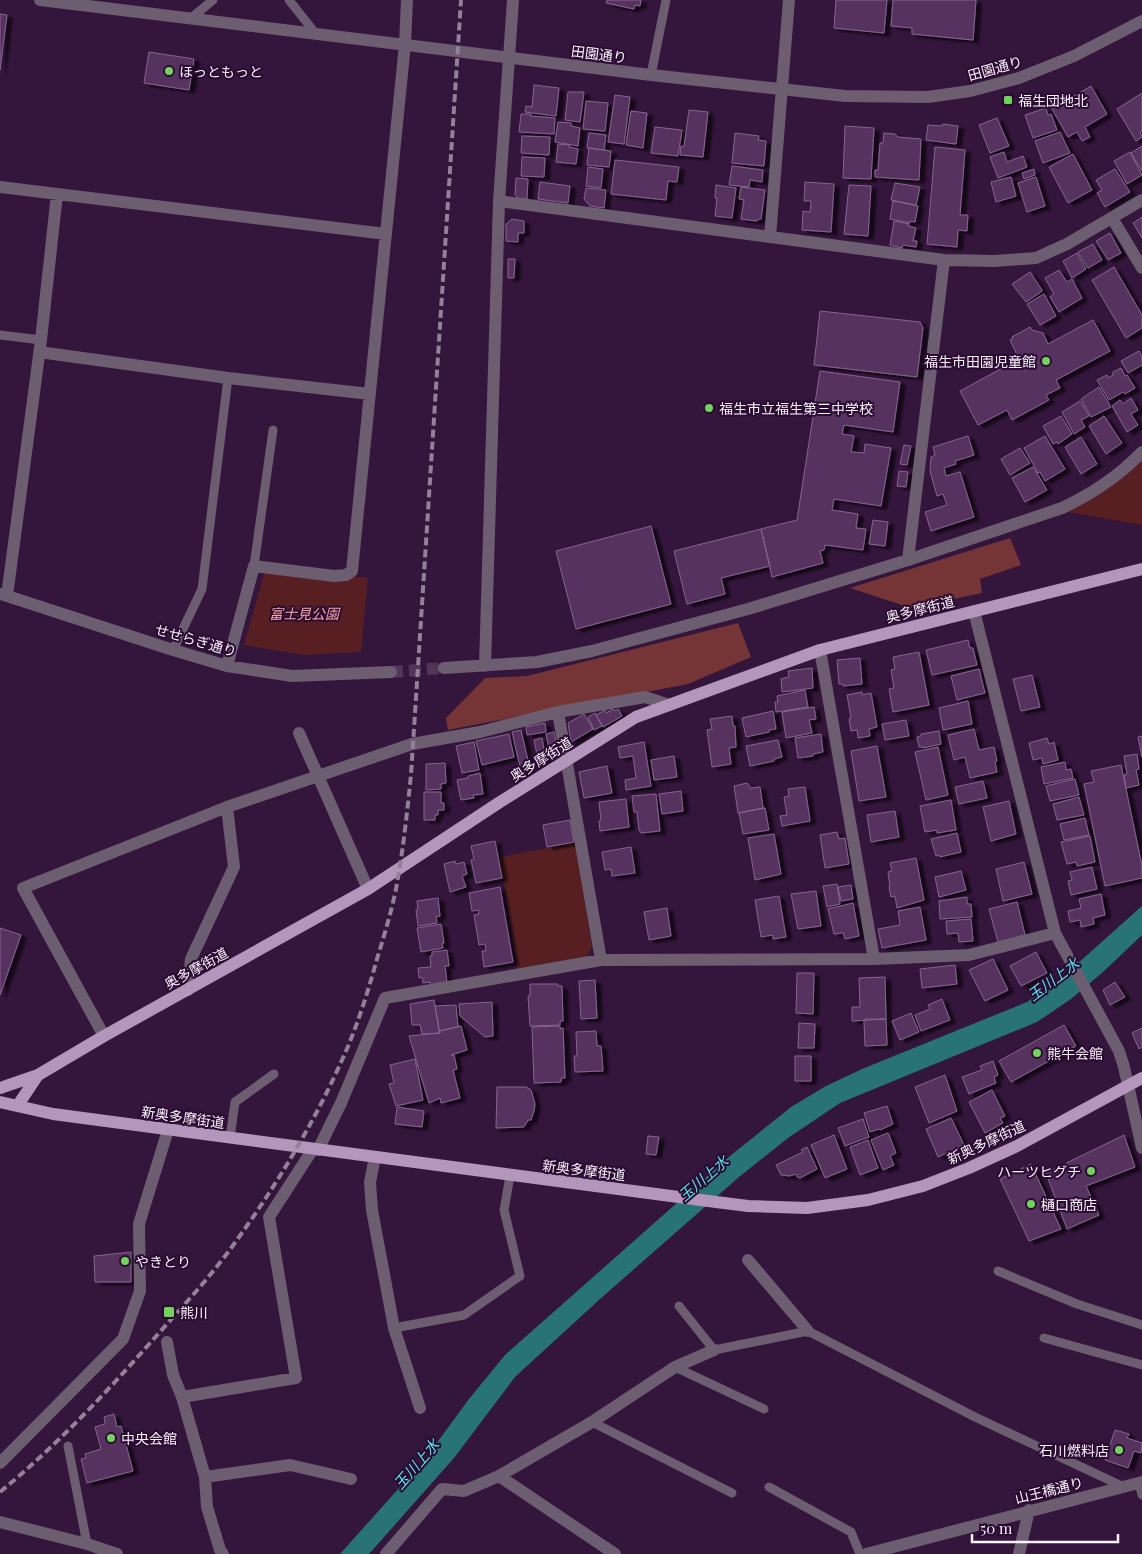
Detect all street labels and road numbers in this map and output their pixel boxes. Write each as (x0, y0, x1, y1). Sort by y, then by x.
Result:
street label: 田園通り (570, 41, 628, 67)
street label: 田園通り (965, 51, 1025, 85)
street label: 奥多摩街道 (884, 591, 956, 627)
street label: せせらぎ通り (153, 619, 239, 661)
street label: 奥多摩街道 (506, 732, 576, 786)
street label: 奥多摩街道 (161, 943, 231, 993)
street label: 新奥多摩街道 (140, 1102, 226, 1132)
street label: 新奥多摩街道 (944, 1116, 1028, 1168)
street label: 新奥多摩街道 (541, 1155, 627, 1185)
street label: 山王橋通り (1013, 1472, 1085, 1508)

